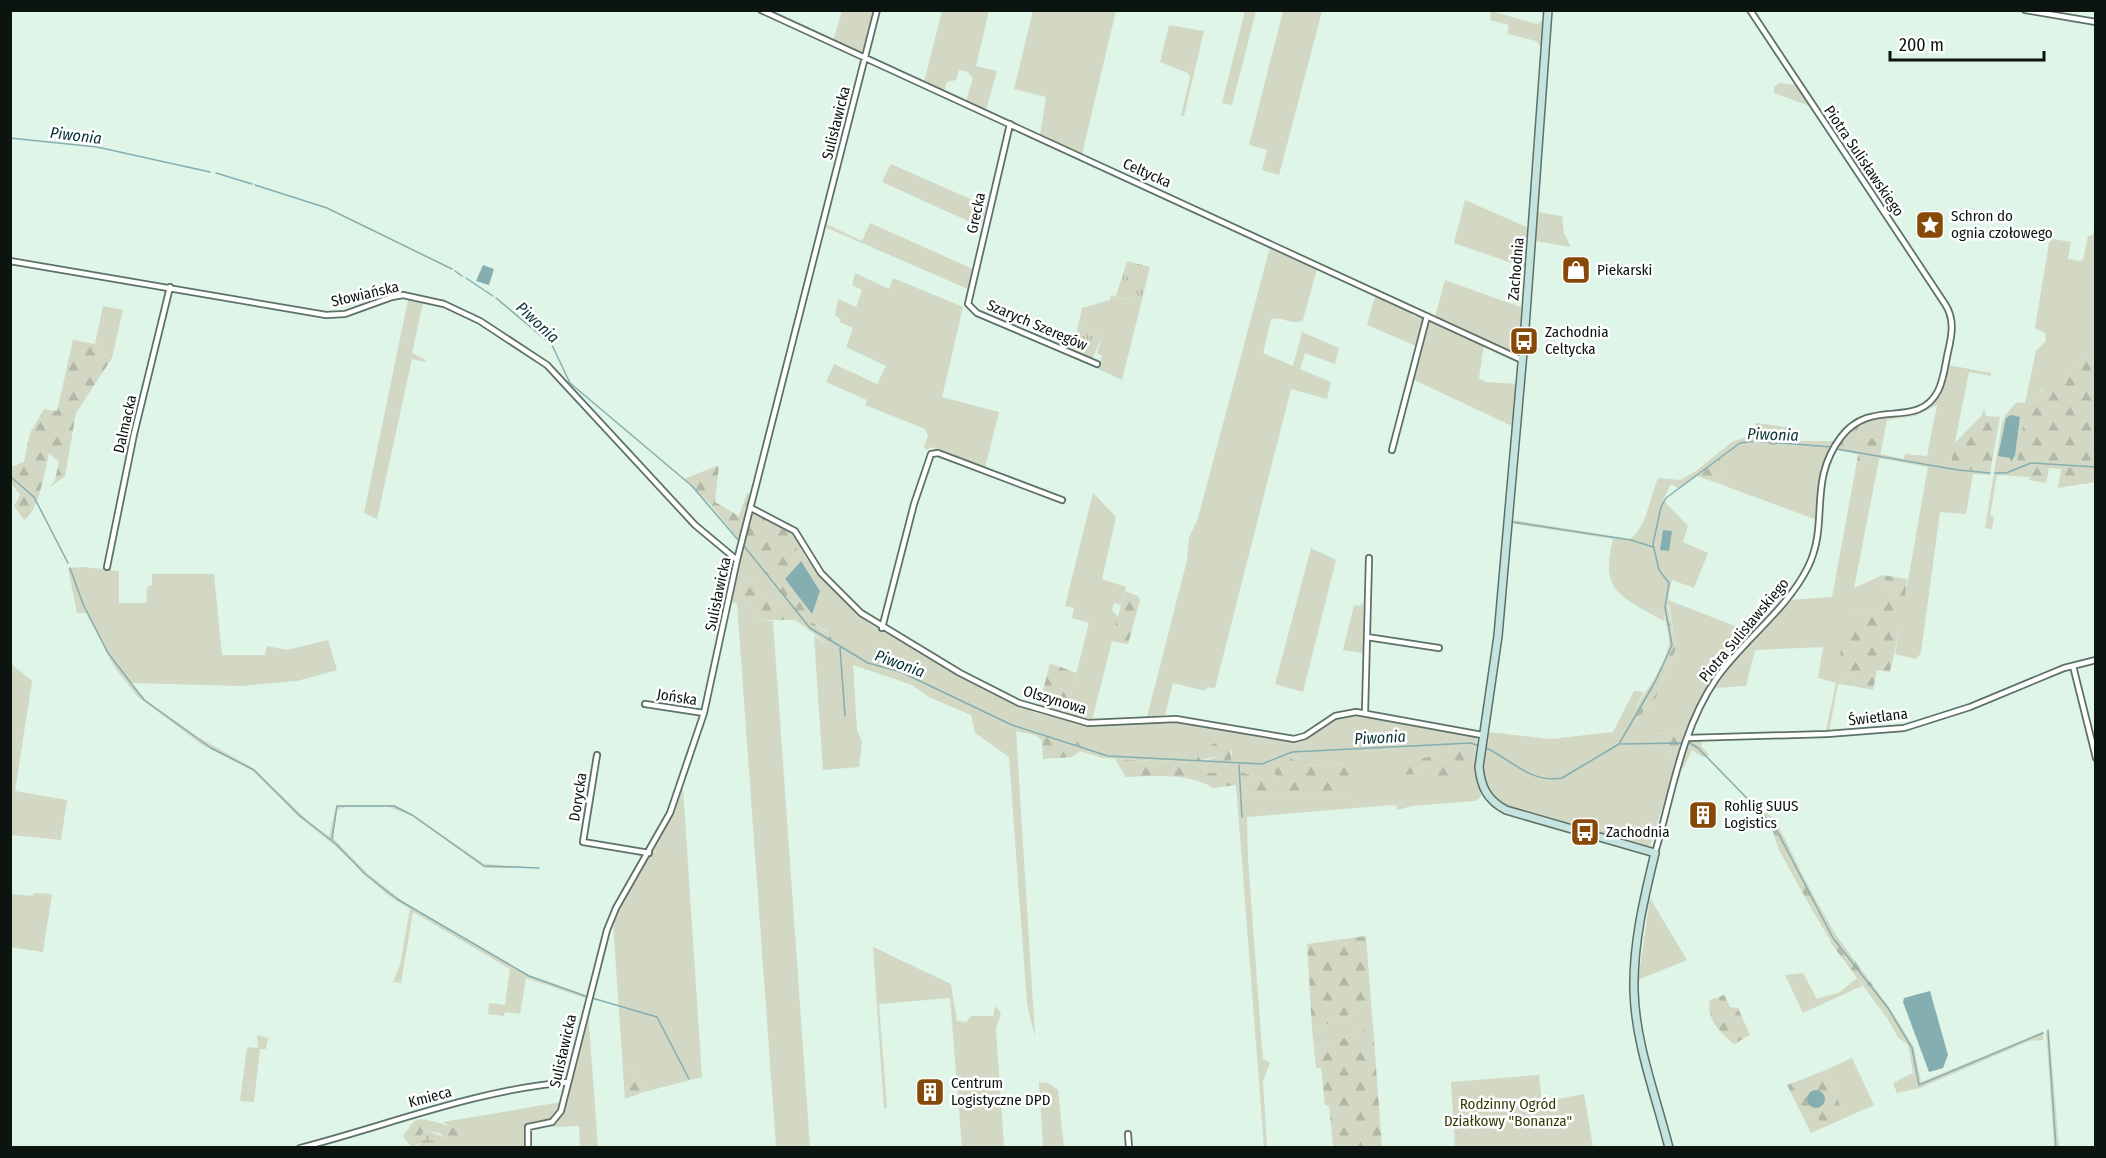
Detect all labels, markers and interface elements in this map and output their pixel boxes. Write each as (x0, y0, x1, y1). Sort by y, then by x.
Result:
scale bar (1890, 24, 2044, 62)
text: 200 m (1899, 34, 1944, 56)
street label: Sulisławicka (818, 84, 854, 162)
street label: Piotra Sulisławskiego (1820, 102, 1908, 220)
water label: Piwonia (49, 123, 103, 148)
street label: Celtycka (1120, 154, 1174, 192)
street label: Grecka (963, 191, 989, 235)
place label: Schron do ognia czołowego (1951, 207, 2053, 242)
place icon: Schron do ognia czołowego (1914, 209, 1946, 241)
street label: Zachodnia (1504, 237, 1528, 301)
shop icon: Piekarski (1560, 254, 1592, 286)
place label: Piekarski (1597, 261, 1652, 279)
street label: Słowiańska (329, 277, 401, 311)
street label: Szarych Szeregów (984, 296, 1090, 354)
water label: Piwonia (512, 298, 563, 347)
place label: Zachodnia Celtycka (1545, 323, 1609, 358)
bus stop icon: Zachodnia Celtycka (1508, 325, 1540, 357)
street label: Dalmacka (110, 393, 140, 455)
water label: Piwonia (1747, 424, 1799, 445)
street label: Sulisławicka (701, 555, 735, 633)
street label: Piotra Sulisławskiego (1695, 574, 1793, 686)
water label: Piwonia (872, 646, 927, 681)
street label: Olszynowa (1021, 682, 1089, 718)
street label: Jońska (656, 685, 698, 709)
street label: Świetlana (1847, 704, 1909, 730)
water label: Piwonia (1354, 727, 1406, 748)
street label: Dorycka (565, 771, 591, 823)
place label: Rohlig SUUS Logistics (1724, 797, 1798, 832)
building icon: Rohlig SUUS Logistics (1687, 799, 1719, 831)
bus stop icon: Zachodnia (1569, 816, 1601, 848)
place label: Zachodnia (1606, 823, 1670, 841)
street label: Sulisławicka (546, 1012, 580, 1090)
place label: Centrum Logistyczne DPD (951, 1074, 1050, 1109)
building icon: Centrum Logistyczne DPD (914, 1076, 946, 1108)
street label: Kmieca (406, 1083, 454, 1111)
park label: Rodzinny Ogród Działkowy "Bonanza" (1444, 1095, 1572, 1130)

